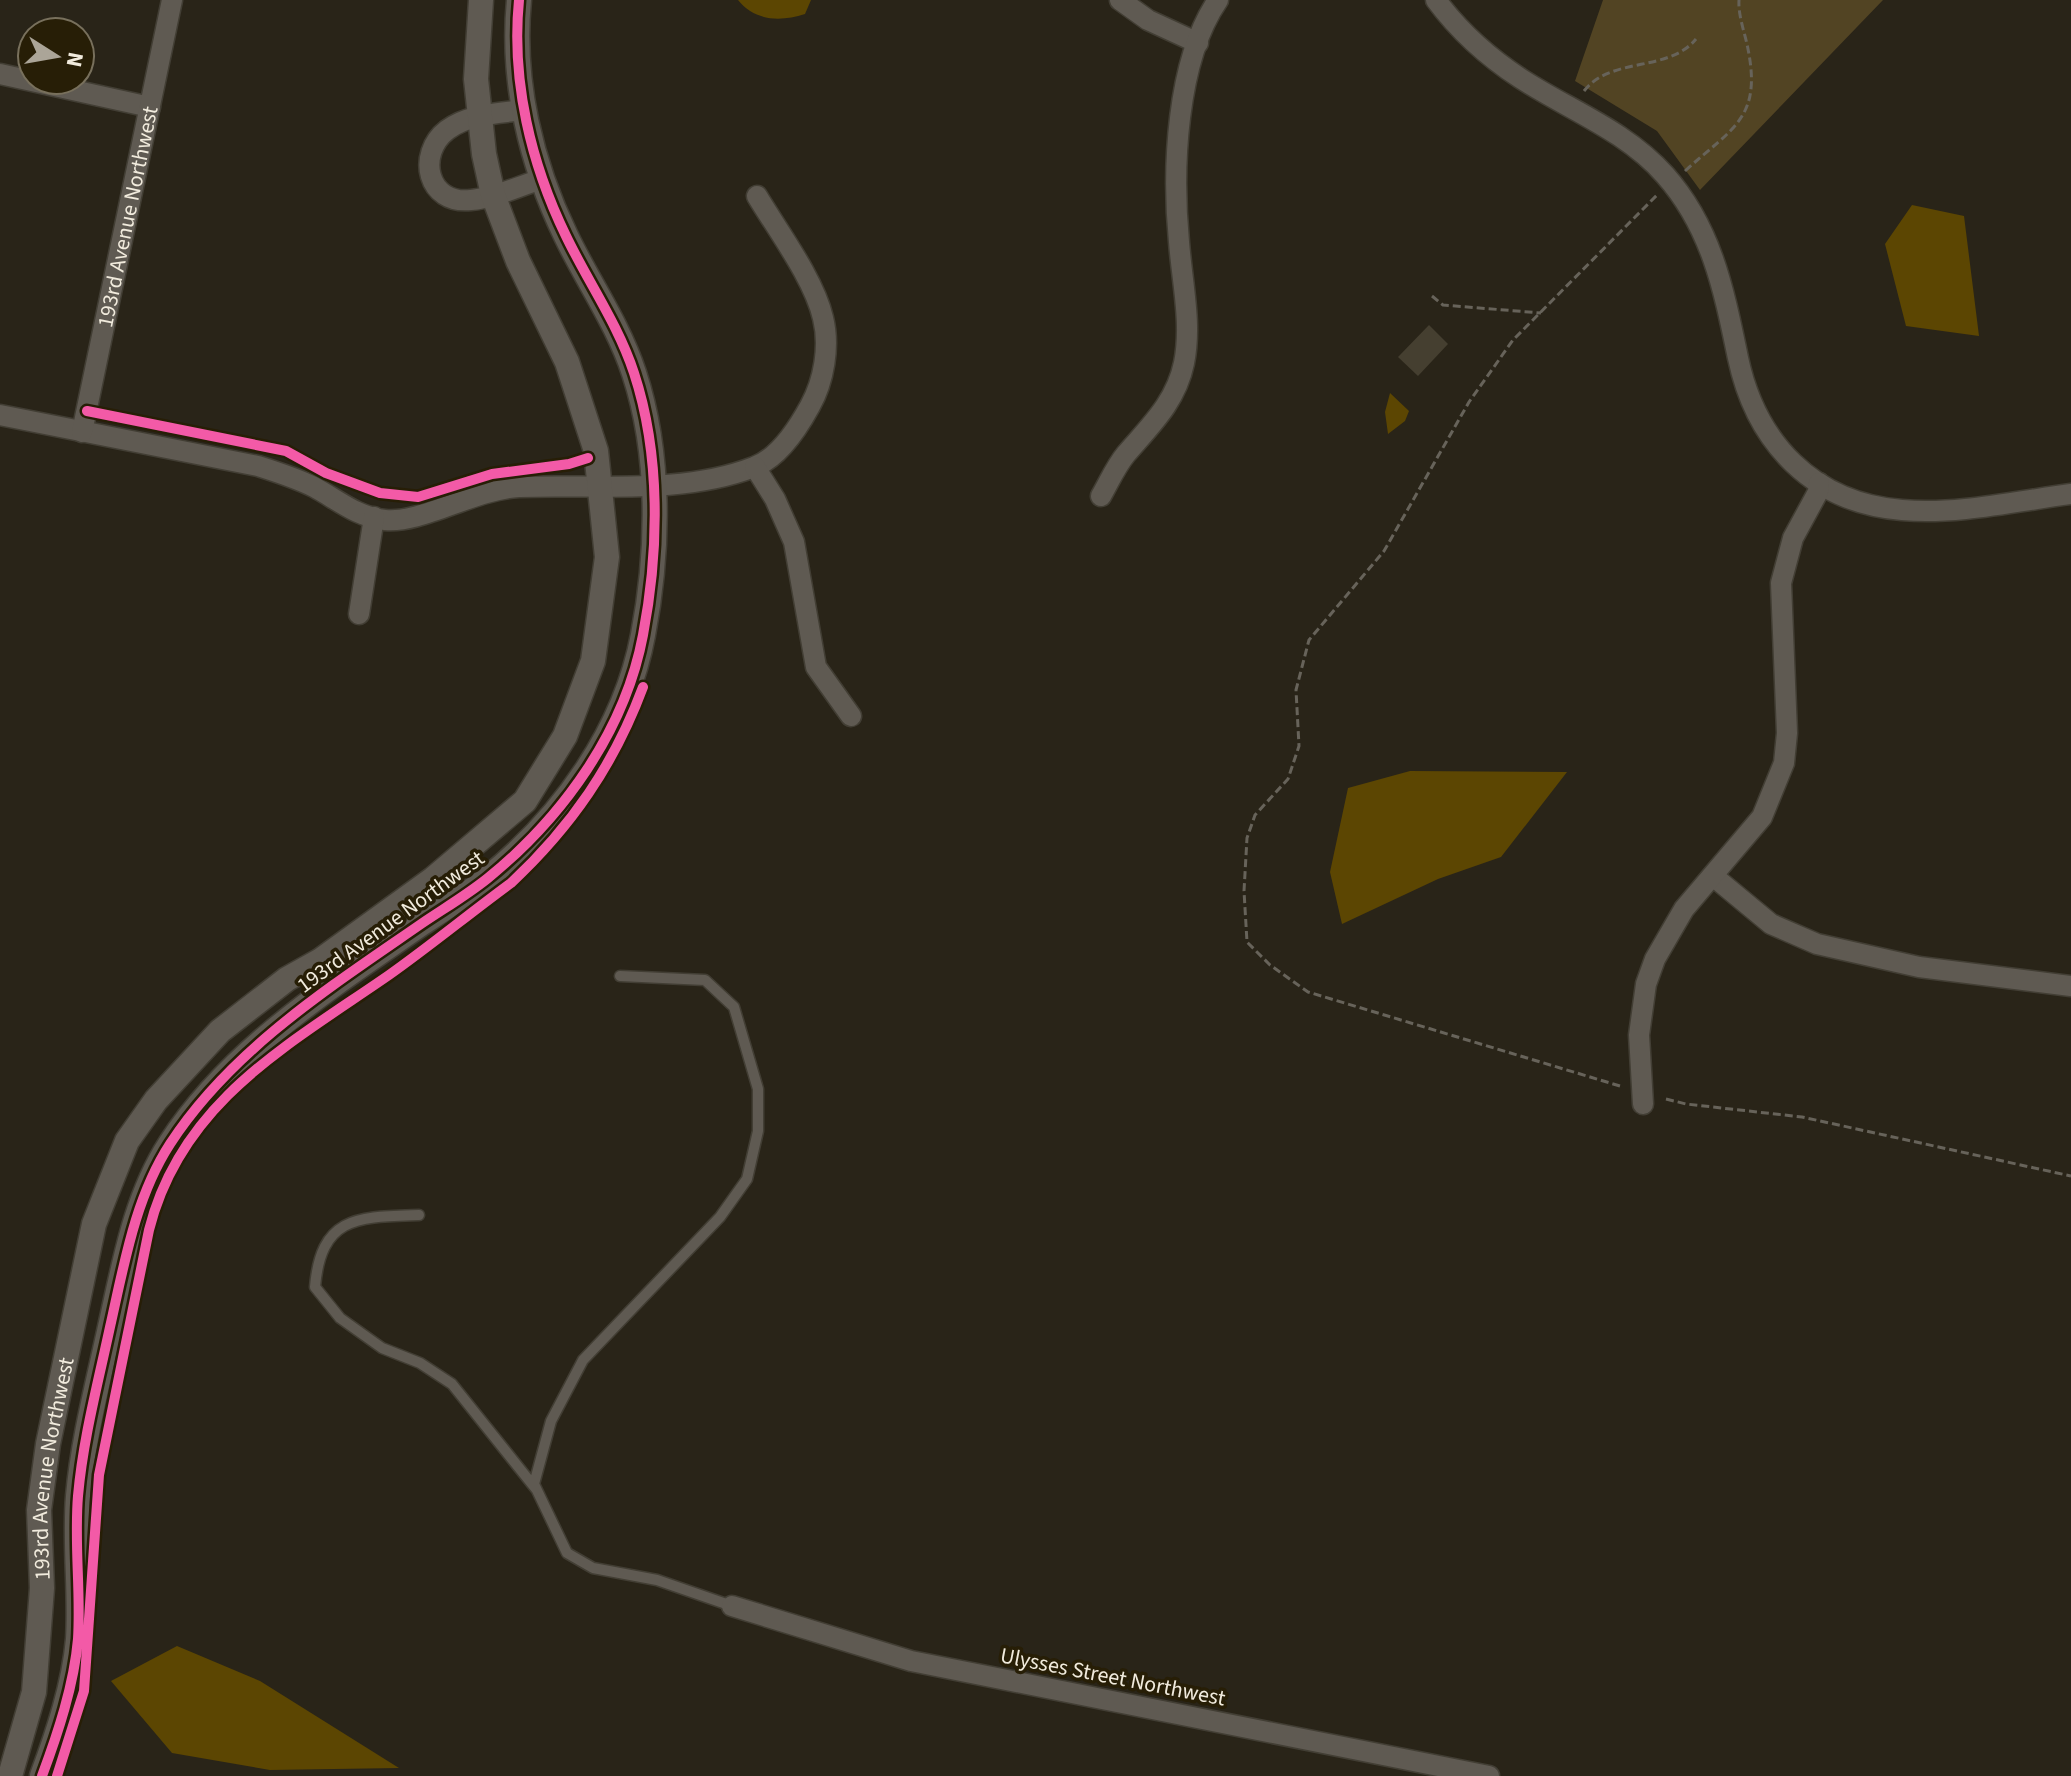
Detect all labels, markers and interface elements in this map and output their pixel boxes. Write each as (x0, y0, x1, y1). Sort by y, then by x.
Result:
north arrow (16, 16, 96, 96)
text: N (58, 49, 92, 70)
street label: 193rd Avenue Northwest (89, 103, 167, 330)
street label: 193rd Avenue Northwest (290, 842, 491, 1001)
street label: 193rd Avenue Northwest (24, 1354, 83, 1581)
street label: Ulysses Street Northwest (998, 1639, 1229, 1715)

